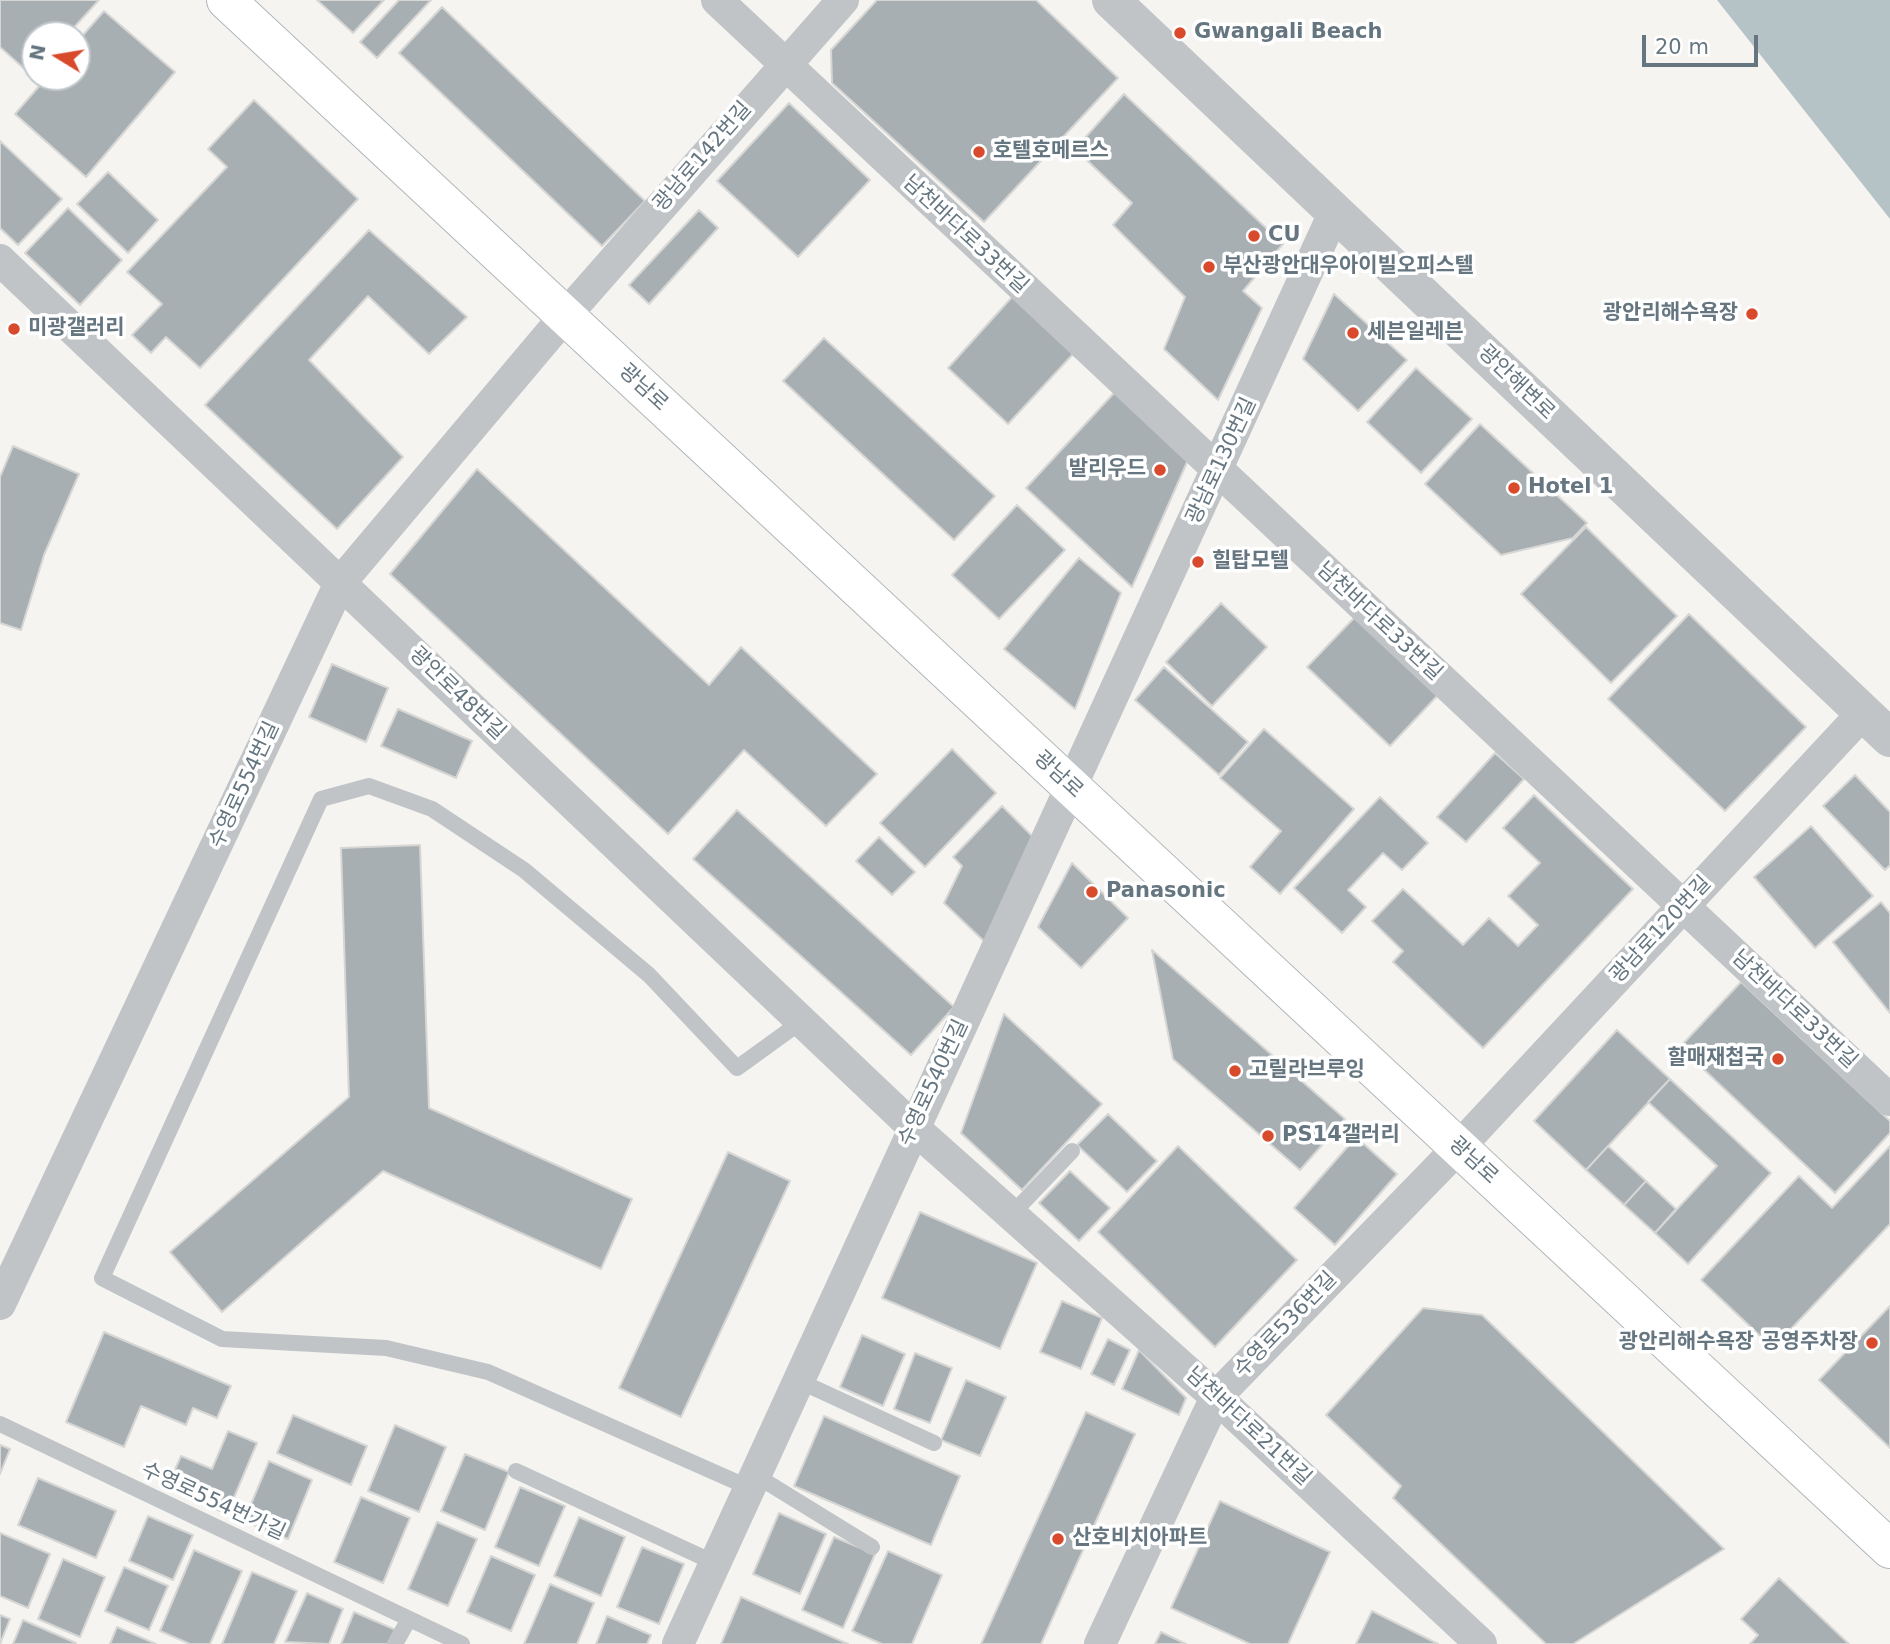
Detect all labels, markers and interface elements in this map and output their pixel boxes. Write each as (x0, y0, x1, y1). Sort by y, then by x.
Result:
place label: Gwangali Beach (1194, 20, 1382, 46)
north arrow (21, 21, 91, 91)
scale bar (1645, 21, 1760, 65)
marker: Gwangali Beach (1172, 25, 1188, 41)
text: 20 m (1655, 35, 1709, 59)
text: N (25, 42, 50, 62)
street label: 광남로142번길 (649, 97, 757, 217)
place label: 호텔호메르스 (993, 139, 1109, 165)
marker: 호텔호메르스 (971, 144, 987, 160)
street label: 남천바다로33번길 (897, 171, 1033, 299)
place label: CU (1268, 223, 1300, 249)
marker: CU (1246, 228, 1262, 244)
place label: 부산광안대우아이빌오피스텔 (1223, 254, 1474, 280)
marker: 부산광안대우아이빌오피스텔 (1201, 259, 1217, 275)
place label: 광안리해수욕장 (1603, 301, 1738, 327)
marker: 광안리해수욕장 (1744, 306, 1760, 322)
place label: 미광갤러리 (28, 316, 125, 342)
place label: 세븐일레븐 (1367, 320, 1464, 346)
marker: 미광갤러리 (6, 321, 22, 337)
marker: 세븐일레븐 (1345, 325, 1361, 341)
street label: 광안해변로 (1473, 340, 1559, 426)
street label: 광남로 (613, 359, 673, 417)
street label: 광남로130번길 (1182, 394, 1262, 528)
place label: 발리우드 (1069, 457, 1146, 483)
marker: 발리우드 (1152, 462, 1168, 478)
place label: Hotel 1 (1528, 475, 1613, 501)
marker: Hotel 1 (1506, 480, 1522, 496)
place label: 힐탑모텔 (1212, 549, 1289, 575)
marker: 힐탑모텔 (1190, 554, 1206, 570)
street label: 남천바다로33번길 (1311, 558, 1447, 686)
street label: 광안로48번길 (404, 642, 510, 746)
street label: 수영로554번길 (205, 718, 285, 852)
street label: 광남로 (1028, 746, 1088, 804)
street label: 광남로120번길 (1605, 871, 1717, 989)
place label: Panasonic (1106, 879, 1226, 905)
marker: Panasonic (1084, 884, 1100, 900)
street label: 남천바다로33번길 (1726, 946, 1862, 1074)
street label: 수영로540번길 (894, 1016, 974, 1150)
place label: 할매재첩국 (1667, 1046, 1764, 1072)
marker: 할매재첩국 (1770, 1051, 1786, 1067)
place label: 고릴라브루잉 (1249, 1058, 1365, 1084)
marker: 고릴라브루잉 (1227, 1063, 1243, 1079)
place label: PS14갤러리 (1282, 1123, 1400, 1149)
marker: PS14갤러리 (1260, 1128, 1276, 1144)
street label: 광남로 (1443, 1132, 1503, 1190)
street label: 수영로536번길 (1229, 1267, 1343, 1383)
place label: 광안리해수욕장 공영주차장 (1619, 1330, 1858, 1356)
marker: 광안리해수욕장 공영주차장 (1864, 1335, 1880, 1351)
street label: 남천바다로21번길 (1180, 1363, 1316, 1491)
street label: 수영로554번가길 (137, 1458, 289, 1546)
place label: 산호비치아파트 (1072, 1526, 1207, 1552)
marker: 산호비치아파트 (1050, 1531, 1066, 1547)

